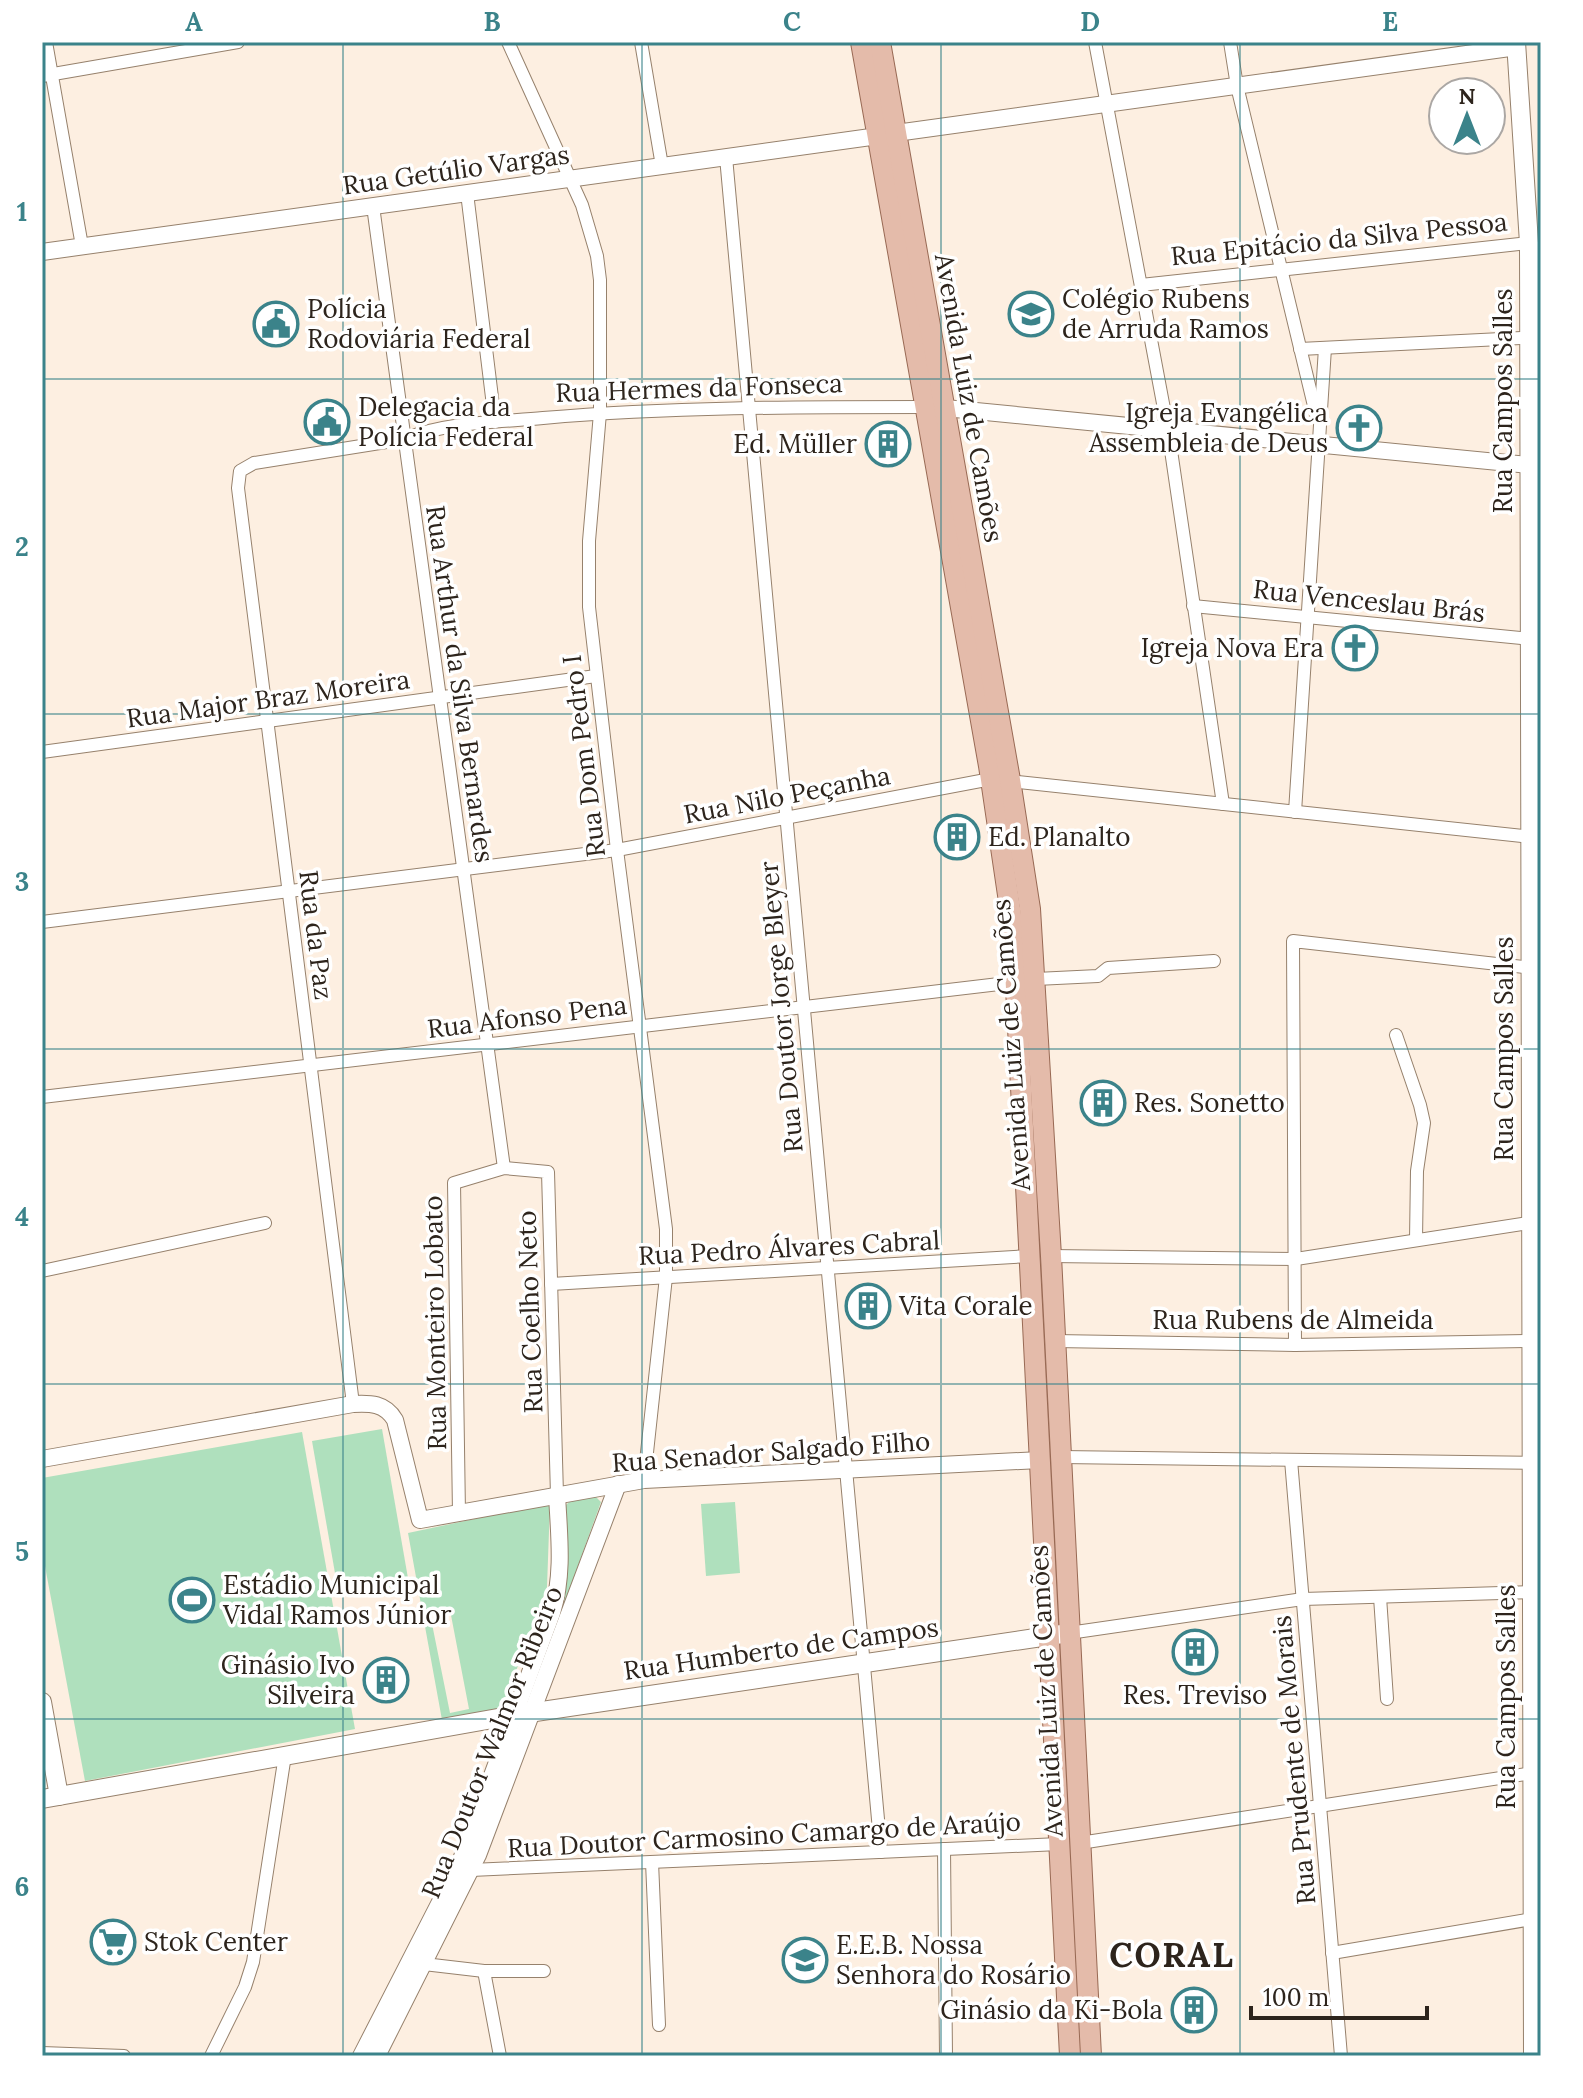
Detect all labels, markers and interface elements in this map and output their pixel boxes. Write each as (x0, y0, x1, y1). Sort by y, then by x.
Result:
text: A (185, 5, 203, 38)
text: B (483, 5, 501, 38)
text: C (783, 5, 801, 38)
text: D (1080, 5, 1100, 38)
text: E (1382, 5, 1398, 38)
north arrow (1427, 76, 1507, 156)
text: N (1458, 82, 1476, 110)
street label: Rua Getúlio Vargas (340, 137, 571, 202)
text: 1 (17, 195, 27, 228)
street label: Rua Epitácio da Silva Pessoa (1169, 204, 1509, 273)
street label: Avenida Luiz de Camões (928, 250, 1011, 545)
place label: Colégio Rubens de Arruda Ramos (1062, 282, 1269, 345)
street label: Rua Campos Salles (1486, 289, 1519, 513)
school or university icon: Colégio Rubens de Arruda Ramos (1007, 290, 1055, 338)
place label: Polícia Rodoviária Federal (307, 292, 531, 355)
public building icon: Polícia Rodoviária Federal (252, 300, 300, 348)
street label: Rua Hermes da Fonseca (555, 366, 843, 409)
place label: Delegacia da Polícia Federal (358, 390, 534, 453)
place label: Igreja Evangélica Assembleia de Deus (1088, 396, 1328, 459)
public building icon: Delegacia da Polícia Federal (303, 398, 351, 446)
church icon: Igreja Evangélica Assembleia de Deus (1335, 404, 1383, 452)
building icon: Ed. Müller (864, 420, 912, 468)
place label: Ed. Müller (733, 427, 858, 460)
street label: Rua Arthur da Silva Bernardes (419, 503, 502, 865)
text: 2 (15, 530, 29, 563)
street label: Rua Venceslau Brás (1251, 572, 1487, 629)
church icon: Igreja Nova Era (1331, 624, 1379, 672)
place label: Igreja Nova Era (1141, 631, 1324, 664)
street label: Rua Dom Pedro I (555, 653, 612, 859)
street label: Rua Major Braz Moreira (124, 662, 412, 735)
street label: Rua Nilo Peçanha (681, 758, 893, 831)
building icon: Ed. Planalto (933, 813, 981, 861)
place label: Ed. Planalto (988, 820, 1131, 853)
street label: Rua Doutor Jorge Bleyer (751, 859, 810, 1154)
text: 3 (15, 865, 29, 898)
street label: Rua da Paz (292, 868, 341, 1002)
street label: Avenida Luiz de Camões (984, 898, 1037, 1193)
street label: Rua Campos Salles (1487, 937, 1520, 1161)
street label: Rua Afonso Pena (425, 988, 629, 1045)
building icon: Res. Sonetto (1079, 1079, 1127, 1127)
place label: Res. Sonetto (1134, 1086, 1285, 1119)
street label: Rua Monteiro Lobato (416, 1195, 453, 1451)
text: 4 (15, 1200, 29, 1233)
street label: Rua Coelho Neto (509, 1210, 550, 1414)
street label: Rua Pedro Álvares Cabral (637, 1223, 941, 1272)
building icon: Vita Corale (844, 1282, 892, 1330)
place label: Vita Corale (898, 1289, 1033, 1322)
street label: Rua Rubens de Almeida (1152, 1303, 1434, 1336)
street label: Rua Senador Salgado Filho (611, 1424, 931, 1479)
text: 5 (15, 1535, 29, 1568)
street label: Avenida Luiz de Camões (1021, 1544, 1070, 1839)
place label: Estádio Municipal Vidal Ramos Júnior (222, 1568, 452, 1631)
sports icon: Estádio Municipal Vidal Ramos Júnior (168, 1576, 216, 1624)
street label: Rua Doutor Walmor Ribeiro (414, 1581, 569, 1903)
street label: Rua Campos Salles (1489, 1585, 1522, 1809)
street label: Rua Humberto de Campos (621, 1610, 940, 1687)
street label: Rua Prudente de Morais (1264, 1614, 1323, 1906)
building icon: Res. Treviso (1171, 1628, 1219, 1676)
place label: Ginásio Ivo Silveira (221, 1648, 355, 1711)
building icon: Ginásio Ivo Silveira (362, 1656, 410, 1704)
place label: Res. Treviso (1123, 1678, 1267, 1711)
street label: Rua Doutor Carmosino Camargo de Araújo (506, 1805, 1022, 1864)
text: 6 (15, 1870, 29, 1903)
supermarket icon: Stok Center (89, 1918, 137, 1966)
place label: Stok Center (144, 1925, 289, 1958)
place label: E.E.B. Nossa Senhora do Rosário (836, 1928, 1071, 1991)
district label: CORAL (1109, 1933, 1235, 1976)
school or university icon: E.E.B. Nossa Senhora do Rosário (781, 1936, 829, 1984)
scale bar (1251, 1970, 1427, 2020)
text: 100 m (1263, 1982, 1329, 2013)
building icon: Ginásio da Ki-Bola (1170, 1986, 1218, 2034)
place label: Ginásio da Ki-Bola (940, 1993, 1163, 2026)

